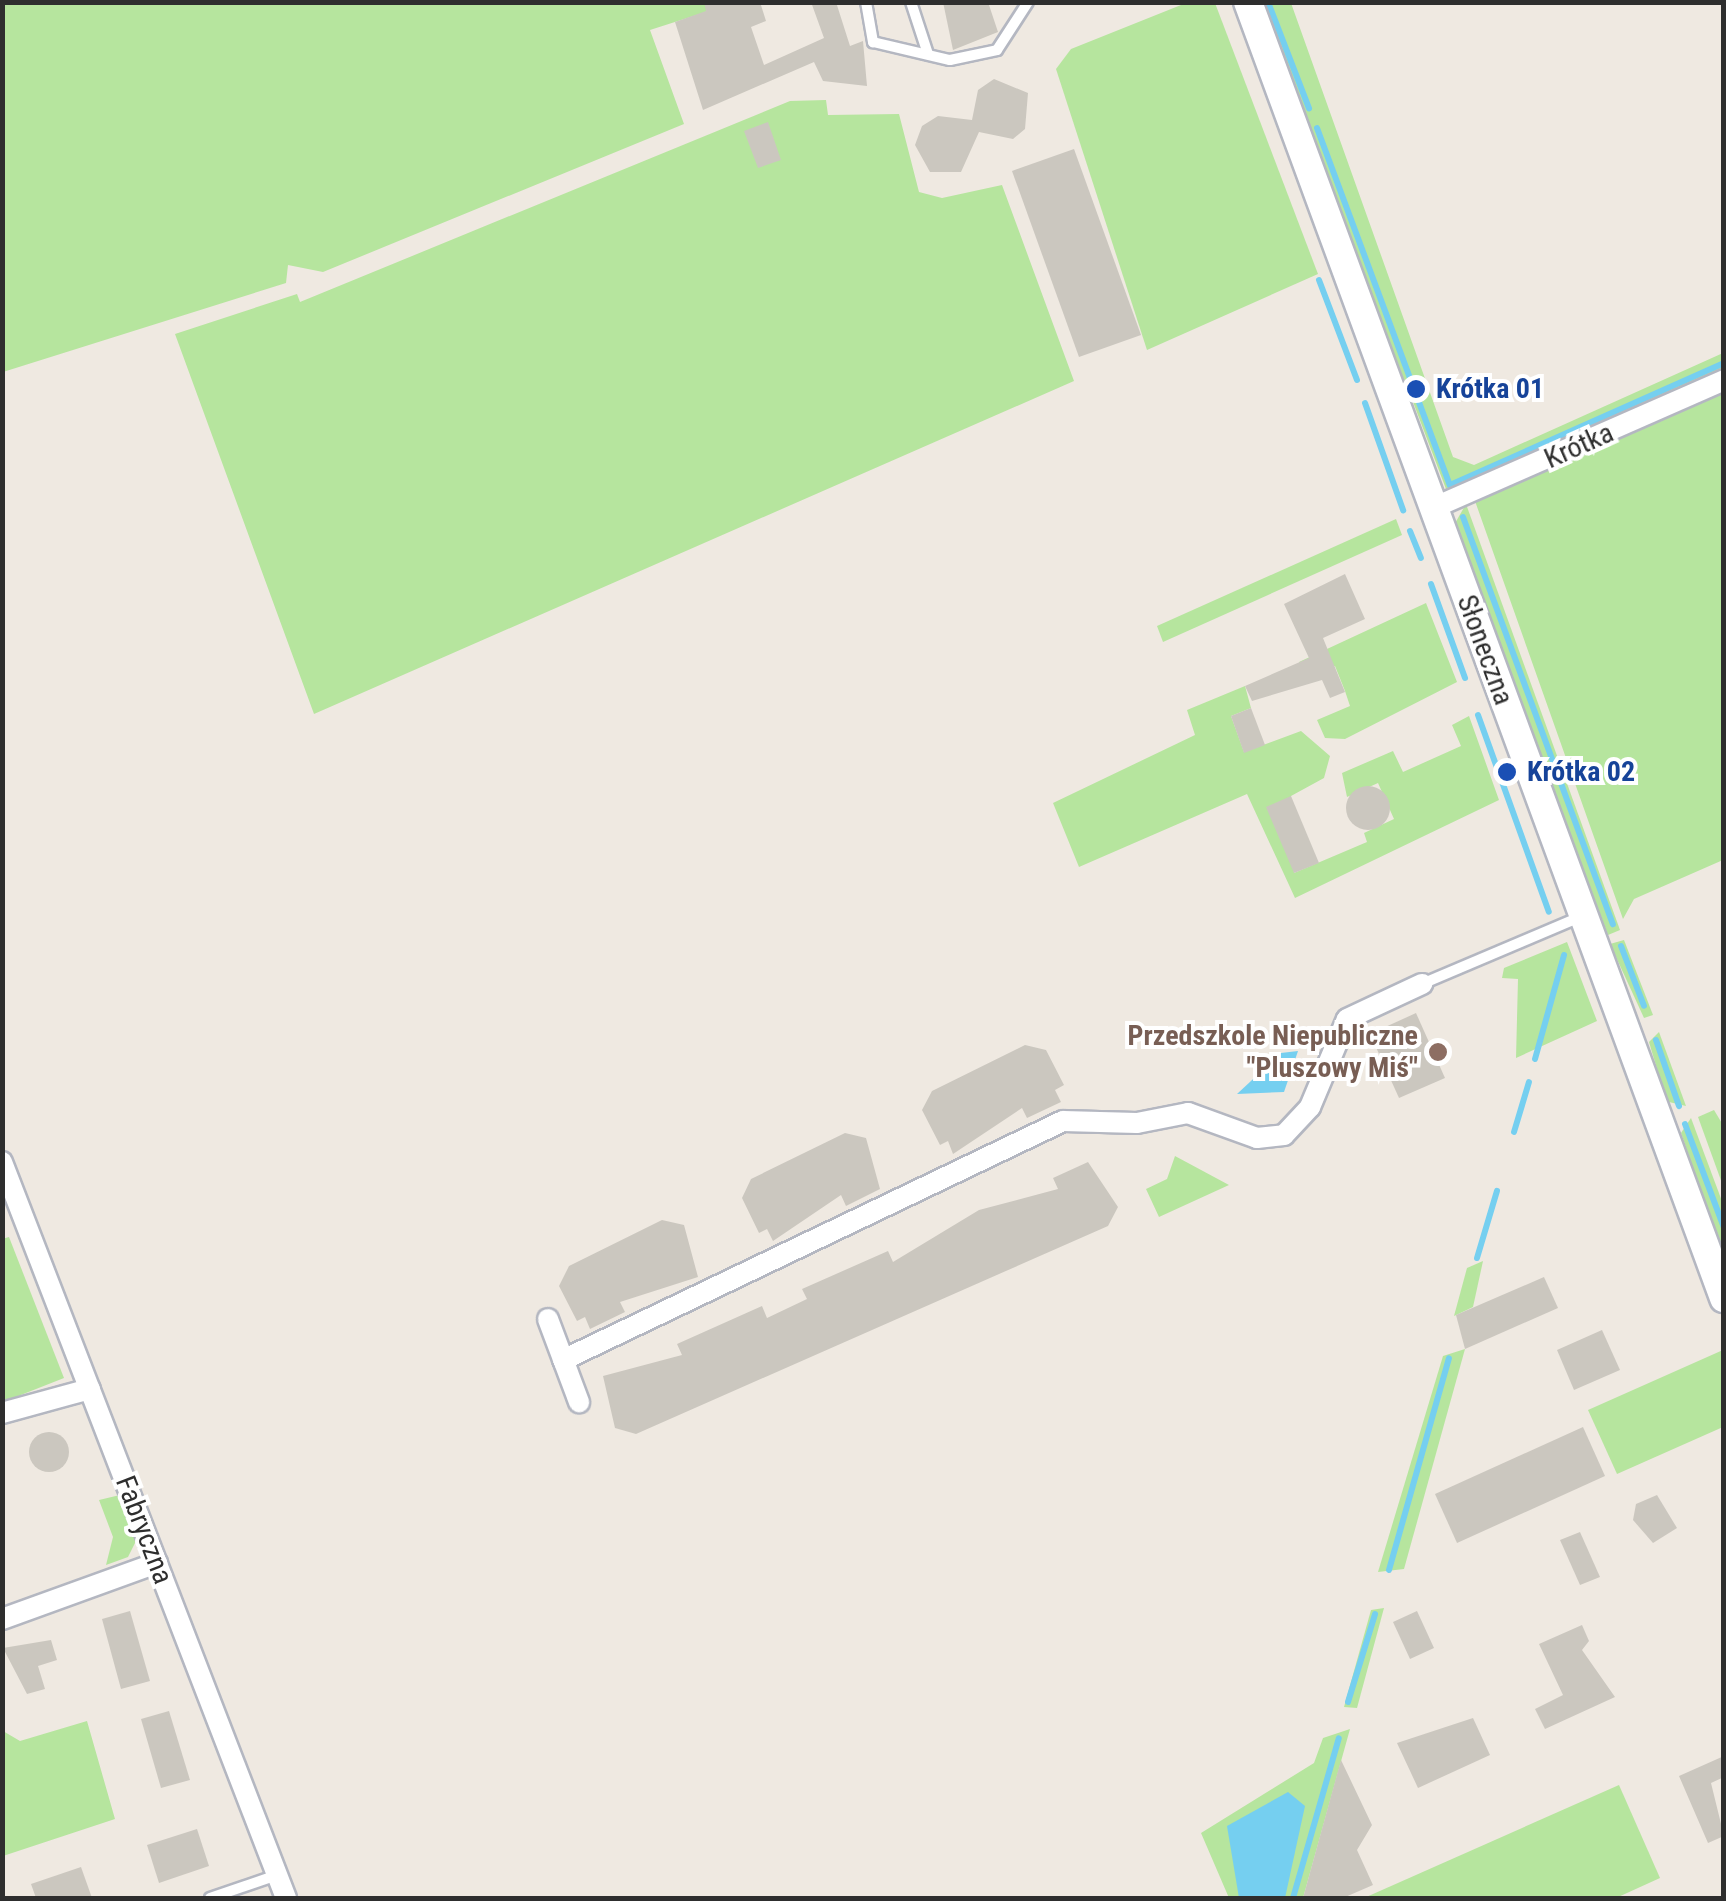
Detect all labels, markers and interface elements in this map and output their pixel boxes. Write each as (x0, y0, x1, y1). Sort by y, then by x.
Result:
place label: Krótka 01 (1436, 372, 1544, 406)
marker: Krótka 01 (1405, 378, 1427, 400)
street label: Krótka (1539, 416, 1619, 476)
street label: Słoneczna (1450, 590, 1520, 710)
place label: Krótka 02 (1527, 755, 1635, 789)
marker: Krótka 02 (1496, 761, 1518, 783)
place label: Przedszkole Niepubliczne "Pluszowy Miś" (1128, 1019, 1418, 1085)
marker: Przedszkole Niepubliczne "Pluszowy Miś" (1427, 1041, 1449, 1063)
street label: Fabryczna (108, 1471, 180, 1589)

